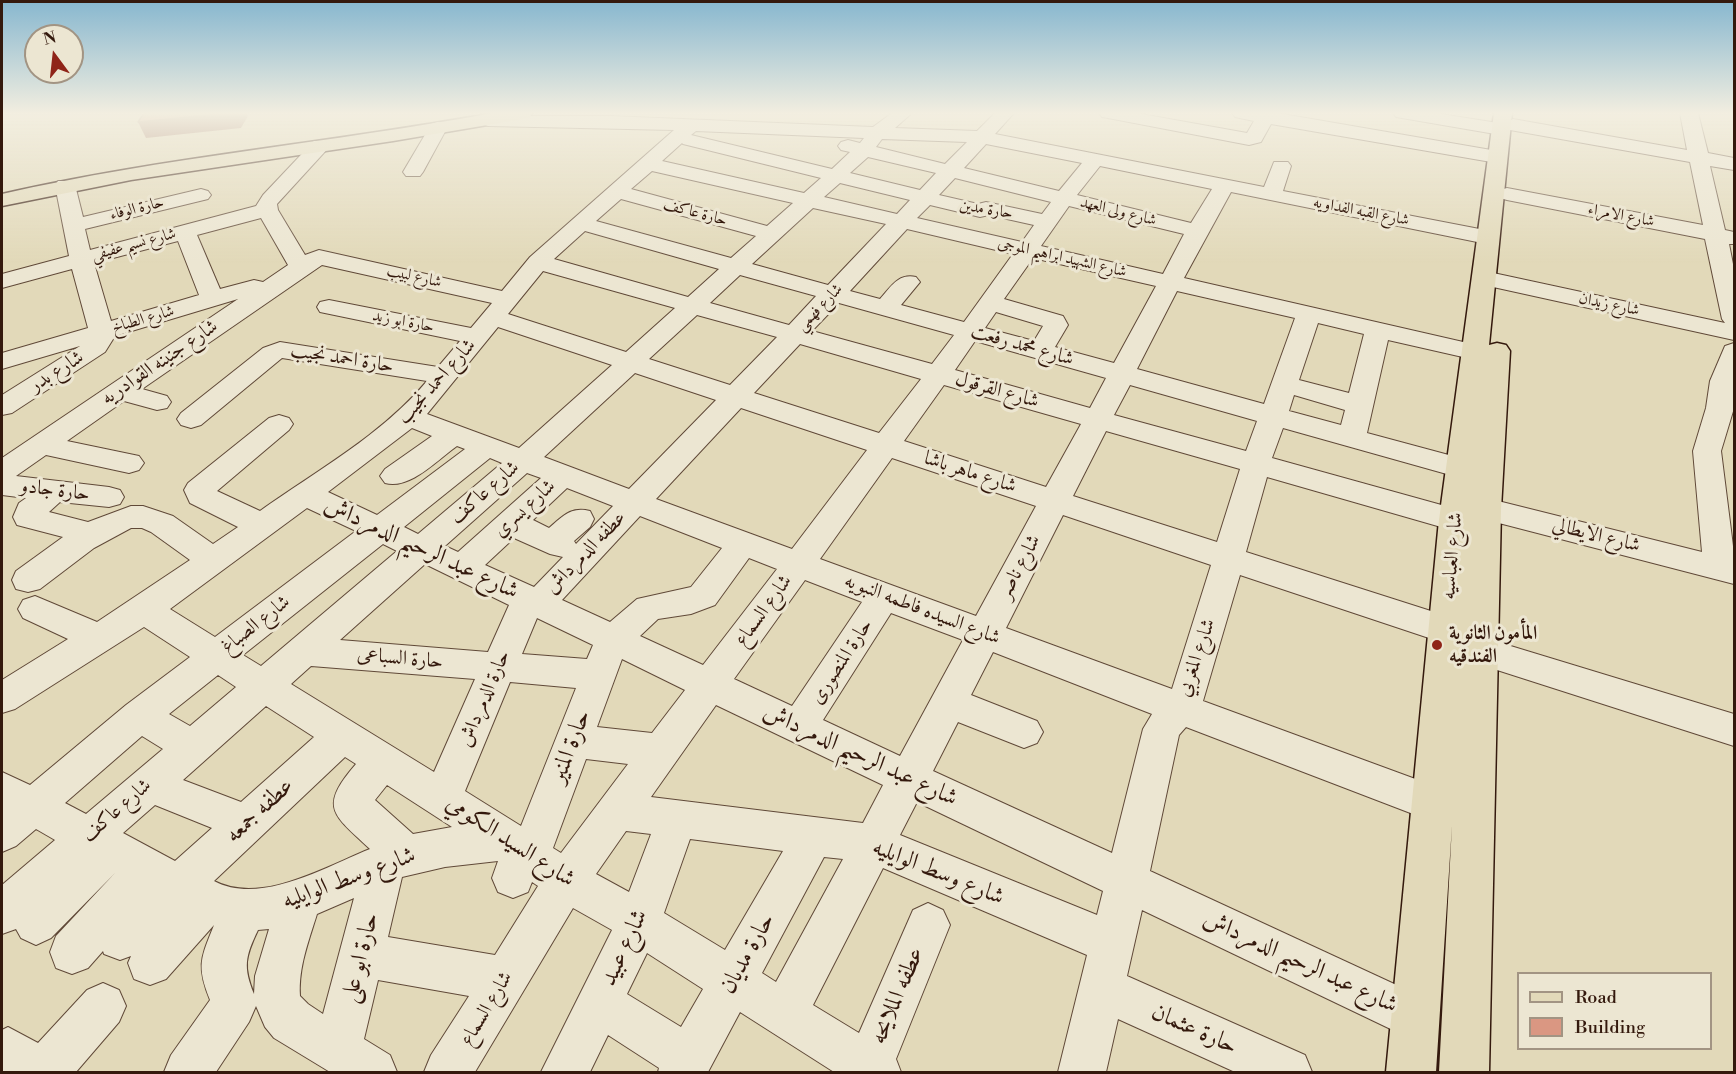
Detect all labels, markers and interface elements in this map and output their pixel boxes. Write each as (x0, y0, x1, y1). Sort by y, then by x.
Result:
north arrow (24, 24, 84, 84)
text: N (41, 27, 59, 50)
street label: حارة الوفاء (108, 193, 166, 225)
street label: شارع ولى العهد (1078, 193, 1158, 231)
street label: شارع القبه الفداويه (1311, 193, 1411, 231)
street label: حارة عاكف (661, 195, 729, 231)
street label: حارة مدين (958, 196, 1014, 224)
street label: شارع الامراء (1586, 200, 1656, 232)
street label: شارع نسيم عفيفي (90, 225, 178, 265)
street label: شارع الشهيد ابراهيم الموجى (996, 234, 1128, 282)
street label: شارع لبيب (385, 261, 443, 293)
street label: شارع فهمي (793, 280, 847, 336)
street label: شارع زيدان (1577, 289, 1641, 321)
street label: شارع الطباخ (109, 302, 177, 338)
street label: حارة ابو زيد (371, 307, 435, 337)
street label: شارع جنينه القوادريه (97, 315, 223, 411)
street label: شارع محمد رفعت (968, 320, 1076, 372)
street label: شارع احمد نجيب (392, 334, 482, 430)
street label: حارة احمد نجيب (289, 339, 395, 379)
street label: شارع بدر (25, 346, 89, 398)
street label: شارع القرقول (952, 368, 1042, 414)
street label: شارع ماهر باشا (921, 447, 1019, 499)
street label: شارع عاكف (445, 456, 525, 530)
street label: حارة جادو (19, 475, 91, 507)
street label: شارع يسري (489, 475, 561, 543)
street label: شارع عبد الرحيم الدمرداش (319, 491, 523, 607)
street label: عطفه الدمرداش (540, 506, 632, 600)
street label: شارع العباسيه (1437, 511, 1469, 601)
street label: شارع الايطالي (1550, 513, 1642, 559)
street label: شارع ناصر (993, 531, 1047, 603)
street label: شارع السيده فاطمه النبويه (841, 569, 1003, 651)
street label: شارع السماع (730, 571, 798, 651)
street label: شارع الصباغ (217, 590, 295, 660)
street label: حارة المنصورى (805, 615, 879, 709)
street label: شارع المغربي (1173, 616, 1221, 700)
place label: المأمون الثانوية الفندقيه (1449, 622, 1537, 669)
marker: المأمون الثانوية الفندقيه (1430, 638, 1444, 652)
street label: حارة السباعى (356, 643, 444, 675)
street label: حارة الدمرداش (454, 647, 516, 751)
street label: شارع عبد الرحيم الدمرداش (758, 698, 962, 814)
street label: حارة المنير (544, 706, 598, 788)
street label: عطفه جمعه (220, 772, 300, 850)
street label: شارع عاكف (77, 774, 157, 848)
street label: شارع السيد الكومي (440, 789, 580, 895)
street label: شارع وسط الوايليه (868, 833, 1008, 913)
street label: شارع وسط الوايليه (278, 842, 420, 916)
street label: شارع عبيد (595, 905, 655, 991)
street label: شارع عبد الرحيم الدمرداش (1198, 905, 1402, 1021)
street label: حارة مديان (714, 909, 782, 999)
street label: حارة ابو على (336, 910, 386, 1006)
street label: عطفه الملايحه (865, 943, 931, 1049)
street label: شارع السماع (455, 967, 519, 1051)
legend (1517, 972, 1712, 1050)
text: Road (1575, 986, 1617, 1009)
street label: حارة عثمان (1147, 998, 1241, 1062)
text: Building (1575, 1016, 1645, 1039)

